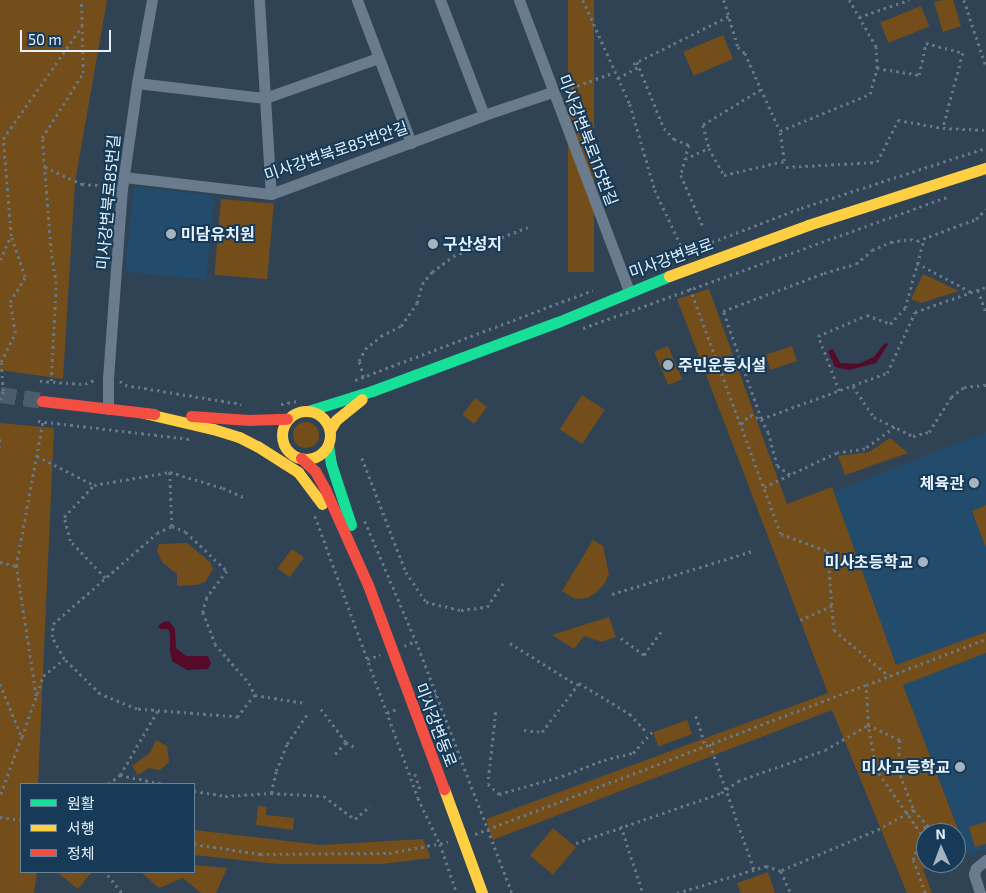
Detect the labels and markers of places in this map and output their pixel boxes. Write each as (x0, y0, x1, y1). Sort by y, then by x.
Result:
place label: 미담유치원 (181, 224, 255, 244)
marker: 미담유치원 (165, 228, 177, 240)
place label: 구산성지 (443, 234, 502, 254)
marker: 구산성지 (427, 238, 439, 250)
place label: 주민운동시설 (678, 355, 766, 375)
marker: 주민운동시설 (662, 359, 674, 371)
place label: 체육관 (920, 473, 964, 493)
marker: 체육관 (968, 477, 980, 489)
place label: 미사초등학교 (825, 552, 913, 572)
marker: 미사초등학교 (917, 556, 929, 568)
place label: 미사고등학교 (862, 757, 950, 777)
marker: 미사고등학교 (954, 761, 966, 773)

